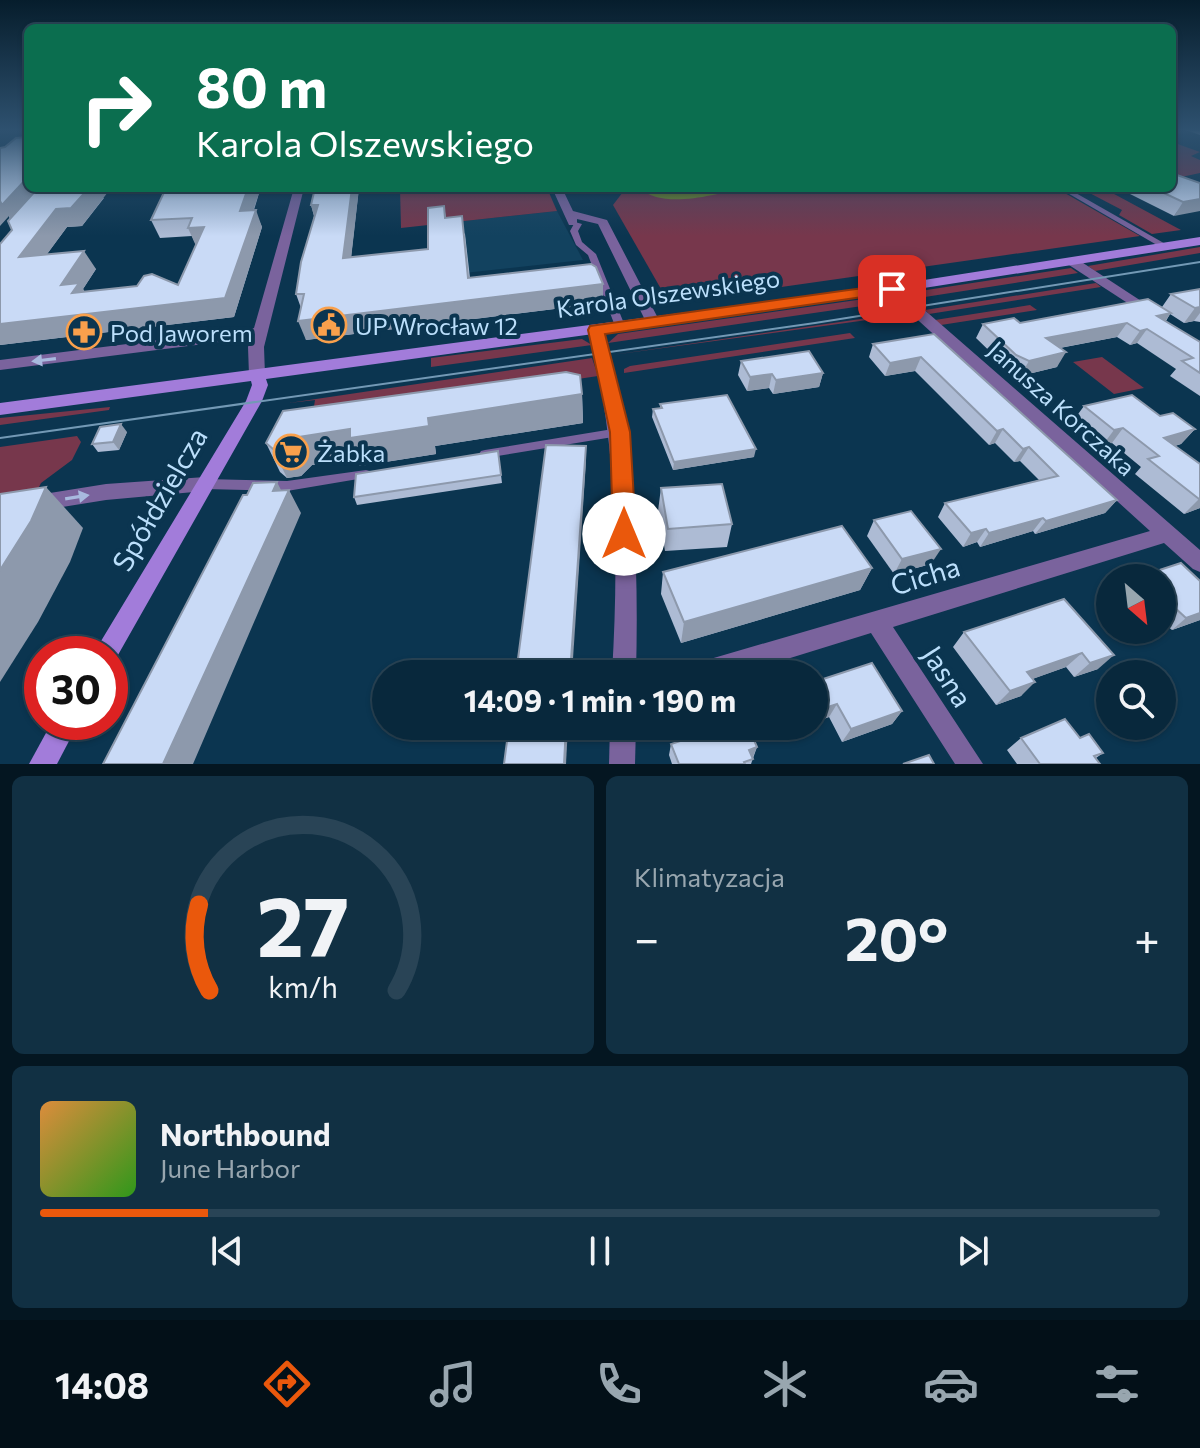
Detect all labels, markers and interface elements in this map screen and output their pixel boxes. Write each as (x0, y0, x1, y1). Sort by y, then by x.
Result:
text: 80 m (196, 51, 327, 120)
icon: right (64, 56, 168, 160)
text: Karola Olszewskiego (196, 120, 534, 164)
pin (858, 255, 926, 323)
street label: Karola Olszewskiego (554, 263, 782, 323)
icon: arrive (870, 267, 914, 311)
public building icon: UP Wrocław 12 (310, 306, 348, 344)
place label: UP Wrocław 12 (355, 311, 518, 340)
pharmacy icon: Pod Jaworem (65, 313, 103, 351)
place label: Pod Jaworem (110, 318, 253, 347)
street label: Janusza Korczaka (983, 335, 1141, 481)
one-way arrow (32, 354, 57, 367)
street label: Spółdzielcza (104, 421, 214, 577)
supermarket icon: Żabka (272, 433, 310, 471)
place label: Żabka (317, 438, 385, 467)
one-way arrow (65, 490, 90, 503)
position arrow (582, 492, 666, 576)
street label: Cicha (886, 548, 964, 602)
north arrow (1096, 564, 1176, 644)
map controls (1096, 564, 1176, 740)
speed limit sign: 30 (24, 636, 128, 740)
street label: Jasna (916, 639, 980, 713)
button: search (1096, 660, 1176, 740)
text: 14:09 · 1 min · 190 m (464, 681, 736, 718)
text: Klimatyzacja (634, 861, 785, 892)
text: 27 (257, 872, 349, 974)
text: 20° (845, 900, 948, 973)
text: − (634, 910, 659, 964)
text: + (1134, 910, 1160, 964)
text: km/h (268, 969, 338, 1004)
text: Northbound (160, 1115, 331, 1152)
text: June Harbor (160, 1152, 300, 1183)
icon: previous (205, 1229, 249, 1273)
icon: pause (578, 1229, 622, 1273)
icon: next (951, 1229, 995, 1273)
icon: directions (259, 1356, 315, 1412)
icon: music (425, 1356, 481, 1412)
icon: phone (591, 1356, 647, 1412)
icon: climate (757, 1356, 813, 1412)
icon: car (923, 1356, 979, 1412)
icon: filters (1089, 1356, 1145, 1412)
text: 14:08 (55, 1362, 149, 1406)

